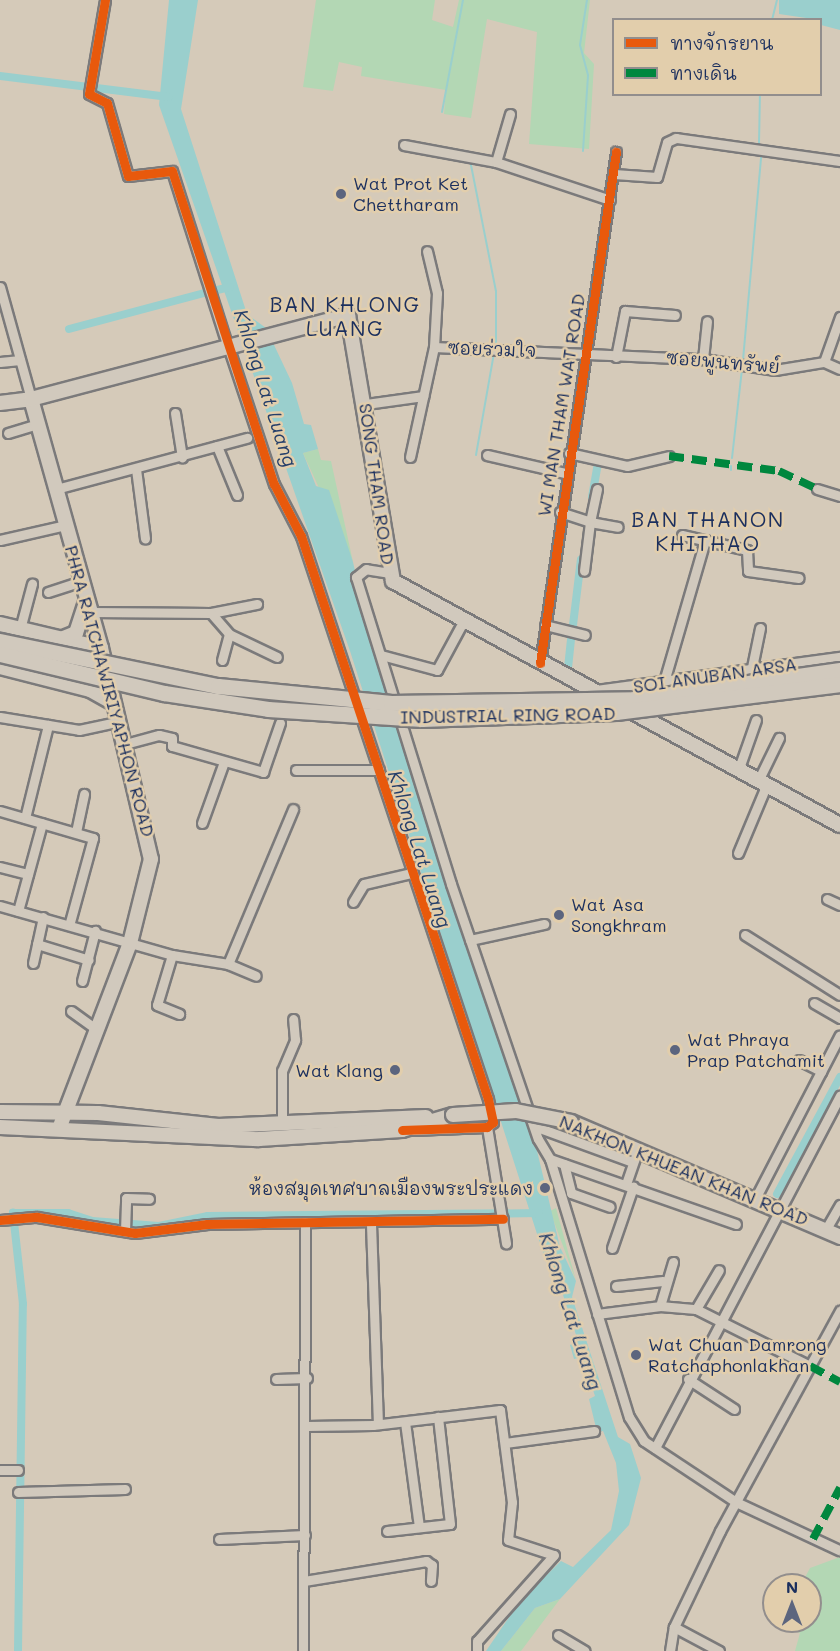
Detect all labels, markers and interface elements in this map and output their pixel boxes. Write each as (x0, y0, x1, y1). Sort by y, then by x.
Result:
legend (612, 18, 822, 96)
text: ทางจักรยาน (670, 31, 773, 55)
text: ทางเดิน (670, 61, 737, 85)
place label: Wat Prot Ket Chettharam (353, 173, 468, 216)
marker: Wat Prot Ket Chettharam (334, 187, 348, 201)
district label: BAN KHLONG LUANG (269, 291, 421, 341)
street label: WI MAN THAM WAT ROAD (533, 292, 589, 518)
water label: Khlong Lat Luang (229, 306, 303, 470)
street label: ซอยร่วมใจ (447, 337, 537, 361)
street label: ซอยพูนทรัพย์ (665, 346, 781, 378)
street label: SONG THAM ROAD (355, 402, 399, 566)
district label: BAN THANON KHITHAO (631, 506, 785, 556)
street label: PHRA RATCHAWIRIYAPHON ROAD (61, 543, 159, 839)
street label: SOI ANUBAN ARSA (632, 653, 798, 697)
street label: INDUSTRIAL RING ROAD (400, 702, 616, 728)
water label: Khlong Lat Luang (383, 767, 457, 931)
place label: Wat Asa Songkhram (571, 894, 667, 936)
marker: Wat Asa Songkhram (552, 908, 566, 922)
place label: Wat Phraya Prap Patchamit (687, 1029, 825, 1072)
marker: Wat Phraya Prap Patchamit (668, 1043, 682, 1057)
place label: Wat Klang (295, 1059, 383, 1081)
marker: Wat Klang (388, 1063, 402, 1077)
street label: NAKHON KHUEAN KHAN ROAD (557, 1110, 811, 1230)
place label: ห้องสมุดเทศบาลเมืองพระประแดง (248, 1177, 533, 1199)
marker: ห้องสมุดเทศบาลเมืองพระประแดง (538, 1181, 552, 1195)
water label: Khlong Lat Luang (534, 1229, 608, 1393)
place label: Wat Chuan Damrong Ratchaphonlakhan (648, 1334, 827, 1376)
marker: Wat Chuan Damrong Ratchaphonlakhan (629, 1348, 643, 1362)
north arrow (762, 1573, 822, 1633)
text: N (786, 1576, 798, 1597)

